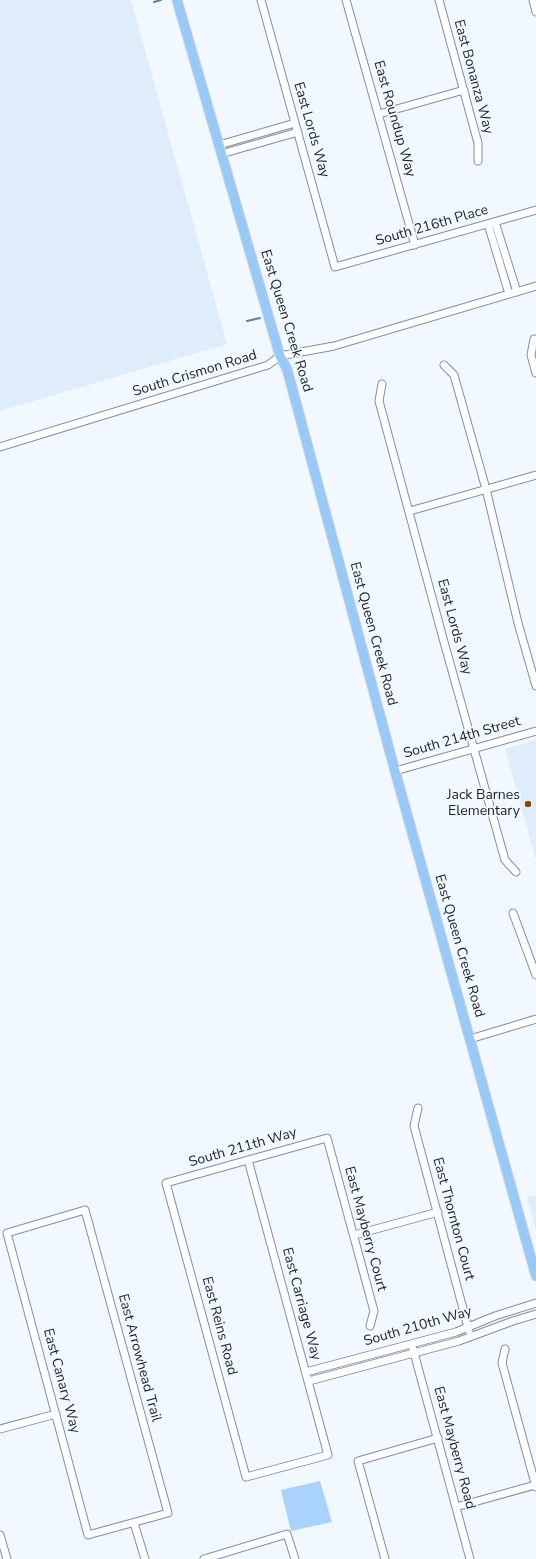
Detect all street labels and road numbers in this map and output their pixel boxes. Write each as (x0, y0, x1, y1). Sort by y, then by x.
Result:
street label: East Bonanza Way (450, 18, 496, 136)
street label: East Roundup Way (369, 59, 419, 179)
street label: East Lords Way (289, 80, 333, 180)
street label: South 216th Place (374, 202, 490, 250)
street label: East Queen Creek Road (256, 248, 316, 394)
street label: South Crismon Road (131, 347, 259, 401)
street label: East Queen Creek Road (346, 560, 400, 708)
street label: East Lords Way (433, 577, 475, 677)
street label: South 214th Street (402, 713, 522, 763)
street label: East Queen Creek Road (431, 873, 487, 1019)
street label: South 211th Way (187, 1125, 299, 1171)
street label: East Thornton Court (428, 1156, 478, 1282)
street label: East Mayberry Court (340, 1165, 390, 1293)
street label: East Carriage Way (278, 1246, 324, 1362)
street label: East Reins Road (198, 1275, 240, 1377)
street label: East Arrowhead Trail (114, 1292, 164, 1424)
street label: South 210th Way (362, 1304, 474, 1350)
street label: East Canary Way (39, 1327, 83, 1435)
street label: East Mayberry Road (430, 1385, 478, 1511)

